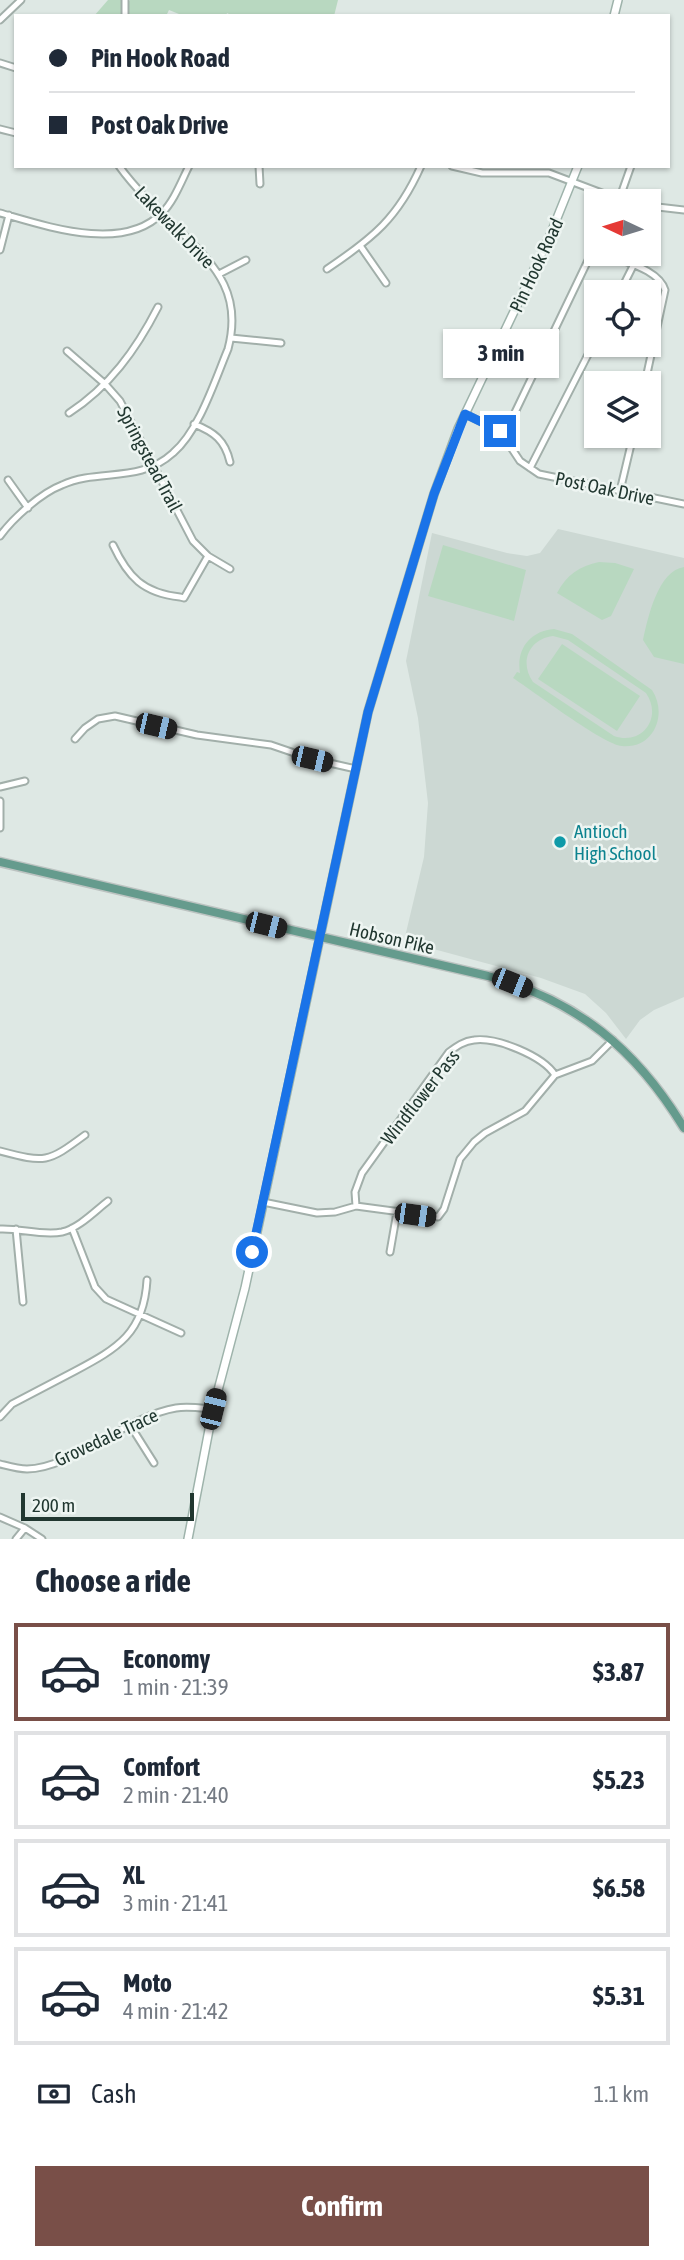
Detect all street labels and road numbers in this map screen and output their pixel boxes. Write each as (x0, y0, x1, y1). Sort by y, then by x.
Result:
street label: Lakewalk Drive (130, 181, 220, 273)
street label: Pin Hook Road (505, 214, 567, 316)
street label: Springstead Trail (113, 403, 187, 515)
street label: Post Oak Drive (554, 467, 656, 509)
street label: Hobson Pike (347, 918, 437, 958)
street label: Windflower Pass (376, 1045, 464, 1149)
street label: Grovedale Trace (51, 1403, 161, 1471)

